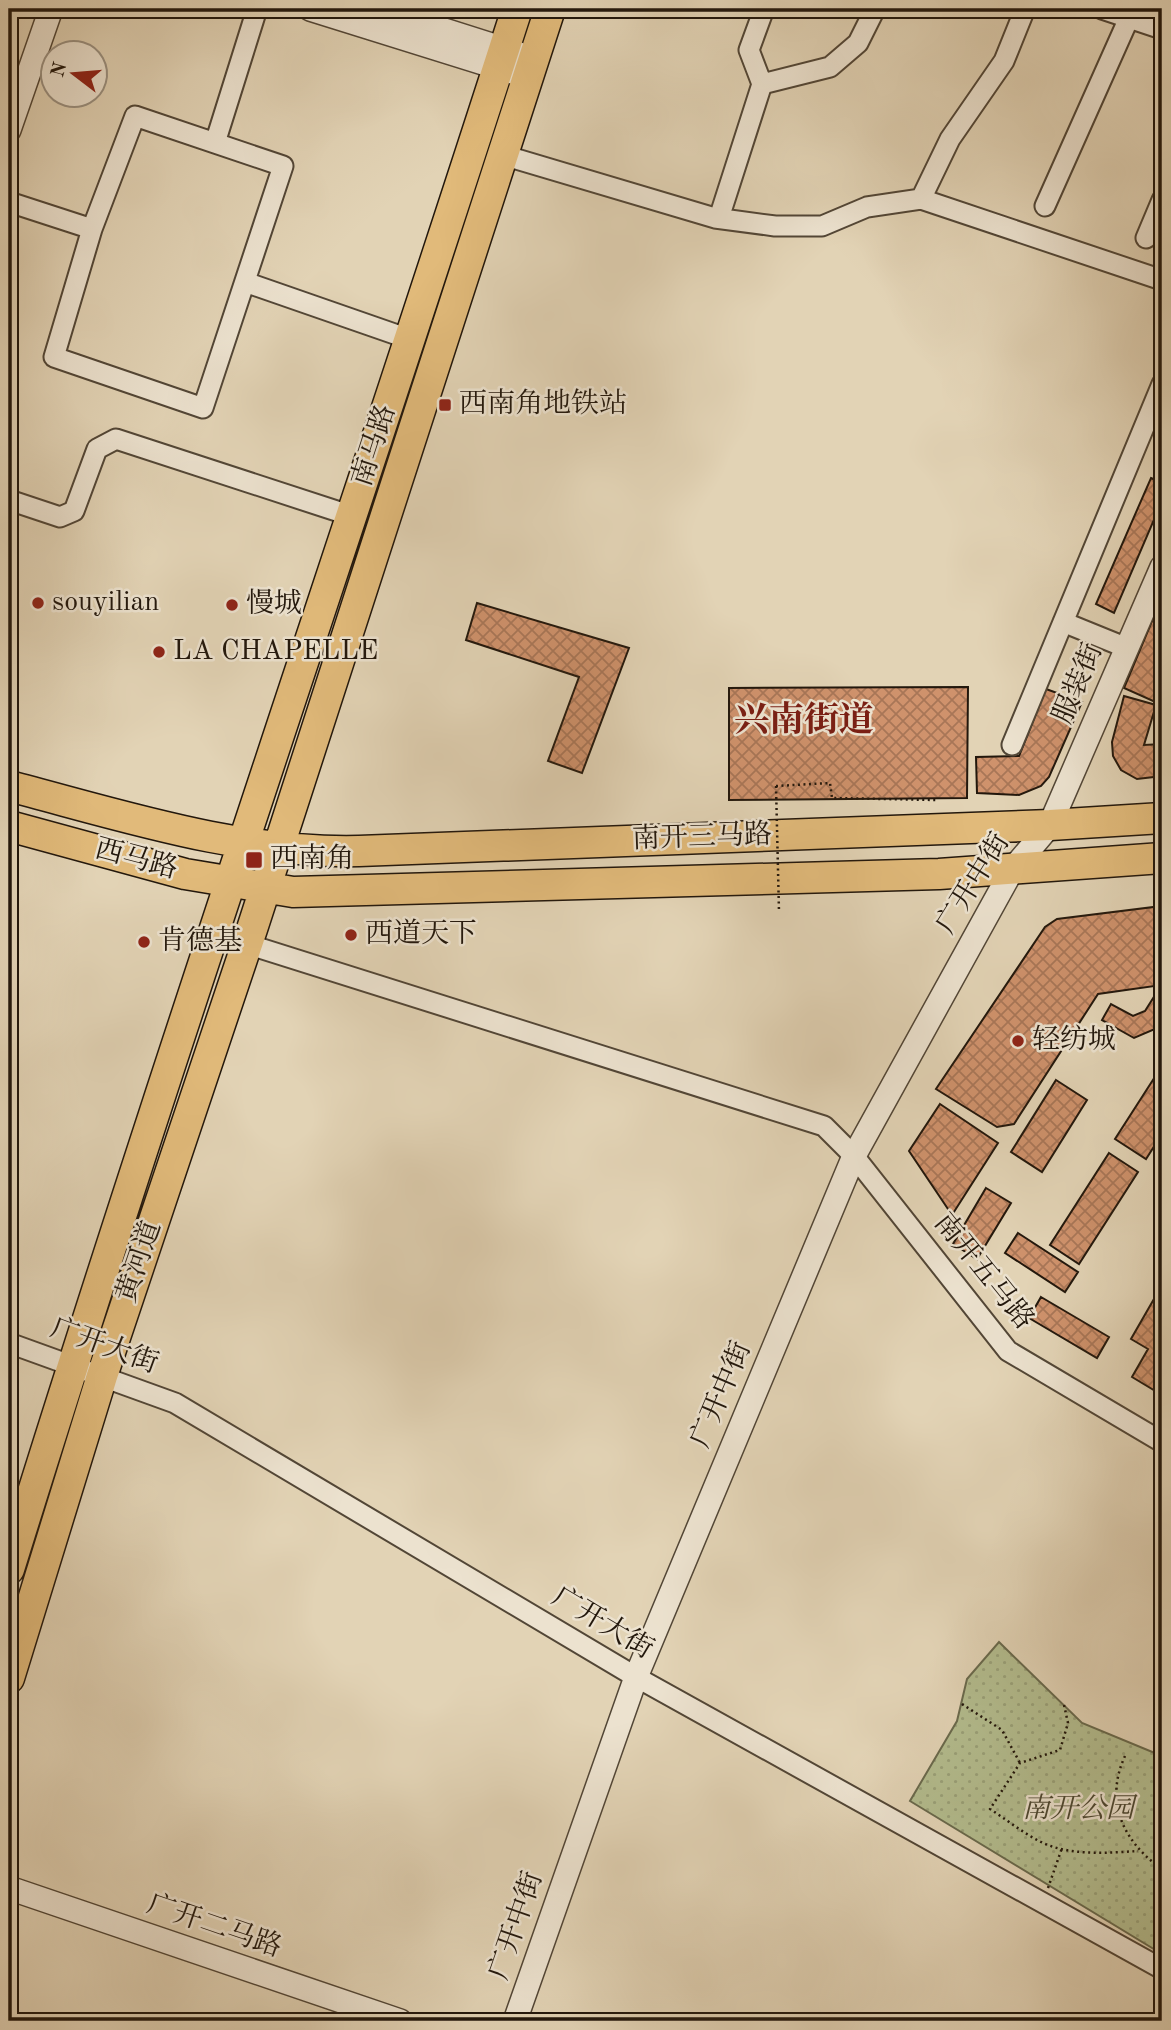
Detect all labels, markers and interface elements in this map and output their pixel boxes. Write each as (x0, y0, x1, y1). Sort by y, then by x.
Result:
north arrow (38, 38, 108, 108)
text: N (49, 60, 71, 80)
place label: 西南角地铁站 (459, 388, 627, 419)
marker: 西南角地铁站 (437, 397, 453, 413)
street label: 南马路 (346, 401, 401, 490)
place label: 慢城 (246, 588, 302, 619)
place label: souyilian (52, 589, 159, 617)
marker: souyilian (30, 595, 46, 611)
marker: 慢城 (224, 597, 240, 613)
place label: LA CHAPELLE (173, 638, 378, 666)
street label: 服装街 (1047, 639, 1108, 728)
marker: LA CHAPELLE (151, 644, 167, 660)
district label: 兴南街道 (734, 701, 874, 739)
street label: 南开三马路 (631, 819, 772, 854)
street label: 广开中街 (930, 827, 1016, 939)
street label: 西马路 (92, 833, 181, 884)
place label: 西南角 (270, 843, 354, 874)
marker: 西南角 (244, 850, 264, 870)
place label: 西道天下 (365, 918, 477, 949)
place label: 肯德基 (158, 925, 242, 956)
marker: 西道天下 (343, 927, 359, 943)
marker: 肯德基 (136, 934, 152, 950)
place label: 轻纺城 (1032, 1024, 1116, 1055)
marker: 轻纺城 (1010, 1033, 1026, 1049)
street label: 南开五马路 (928, 1207, 1040, 1335)
street label: 黄河道 (110, 1217, 167, 1306)
street label: 广开大街 (47, 1312, 162, 1379)
street label: 广开中街 (684, 1337, 757, 1452)
street label: 广开大街 (547, 1581, 659, 1665)
park label: 南开公园 (1022, 1793, 1138, 1824)
street label: 广开中街 (483, 1868, 548, 1984)
street label: 广开二马路 (143, 1888, 286, 1963)

